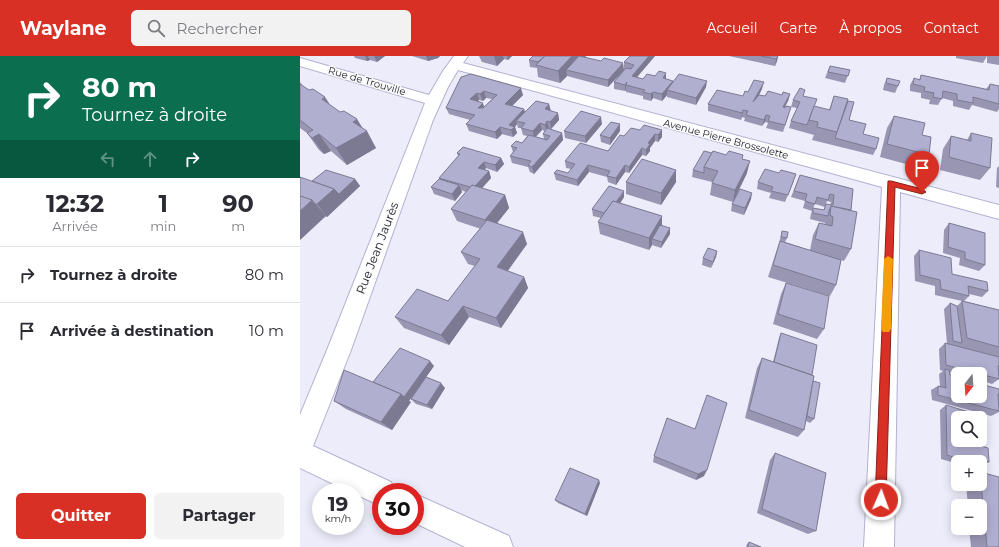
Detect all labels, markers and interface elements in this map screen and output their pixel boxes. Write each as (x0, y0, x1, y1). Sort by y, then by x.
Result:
search box (131, 10, 411, 46)
text: Waylane (20, 17, 107, 40)
icon: search (145, 17, 167, 39)
text: Rechercher (177, 19, 263, 38)
text: Accueil (707, 19, 758, 37)
text: Carte (780, 19, 817, 37)
text: À propos (839, 19, 902, 37)
text: Contact (924, 19, 979, 37)
street label: Rue de Trouville (327, 64, 407, 98)
text: 80 m (82, 70, 157, 104)
icon: right (16, 72, 68, 124)
text: Tournez à droite (82, 104, 227, 126)
street label: Avenue Pierre Brossolette (662, 116, 790, 162)
icon: left (97, 148, 119, 170)
icon: ahead (139, 148, 161, 170)
icon: right (181, 148, 203, 170)
pin (905, 151, 939, 192)
icon: arrive (911, 157, 933, 179)
text: 12:32 (46, 189, 104, 218)
text: 1 (159, 189, 168, 218)
text: 90 (222, 189, 254, 218)
street label: Rue Jean Jaurès (353, 200, 402, 296)
text: Arrivée (52, 218, 98, 234)
text: min (150, 218, 176, 234)
text: m (231, 218, 245, 234)
icon: right (16, 264, 38, 286)
text: Tournez à droite (50, 265, 178, 284)
text: 80 m (245, 265, 284, 284)
icon: arrive (16, 320, 38, 342)
text: Arrivée à destination (50, 321, 214, 340)
text: 10 m (249, 321, 284, 340)
north arrow (951, 367, 987, 403)
map controls (951, 367, 987, 535)
button: search (951, 411, 987, 447)
button: + (951, 455, 987, 491)
position arrow (860, 479, 902, 521)
speed limit sign: 30 (372, 483, 424, 535)
text: 19 (328, 492, 348, 516)
button: Quitter (16, 493, 146, 539)
button: Partager (154, 493, 284, 539)
button: − (951, 499, 987, 535)
text: km/h (325, 512, 351, 525)

